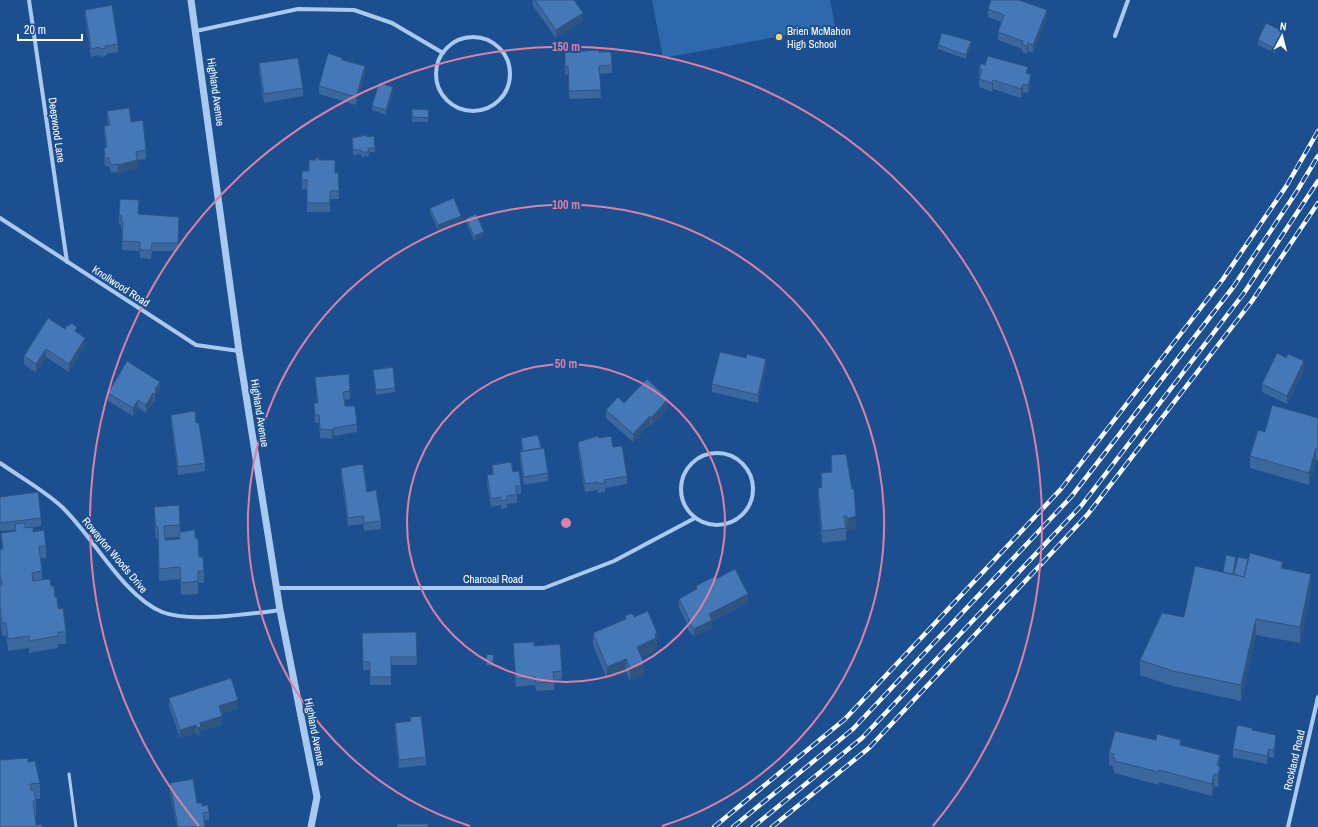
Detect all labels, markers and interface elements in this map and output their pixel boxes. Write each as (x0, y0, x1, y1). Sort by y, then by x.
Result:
scale bar (18, 16, 82, 42)
north arrow (1262, 16, 1302, 56)
text: N (1279, 19, 1287, 33)
text: 20 m (24, 22, 46, 38)
place label: Brien McMahon High School (787, 24, 851, 51)
marker: Brien McMahon High School (774, 32, 784, 42)
text: 150 m (552, 39, 580, 55)
street label: Highland Avenue (204, 57, 228, 127)
street label: Deepwood Lane (45, 96, 69, 164)
text: 100 m (552, 197, 580, 213)
street label: Knollwood Road (90, 262, 152, 310)
text: 50 m (555, 356, 577, 372)
street label: Highland Avenue (248, 378, 272, 448)
street label: Rowayton Woods Drive (79, 514, 151, 596)
centre of rings (559, 516, 573, 530)
street label: Charcoal Road (463, 572, 523, 586)
street label: Highland Avenue (302, 697, 328, 767)
street label: Rockland Road (1280, 728, 1308, 792)

